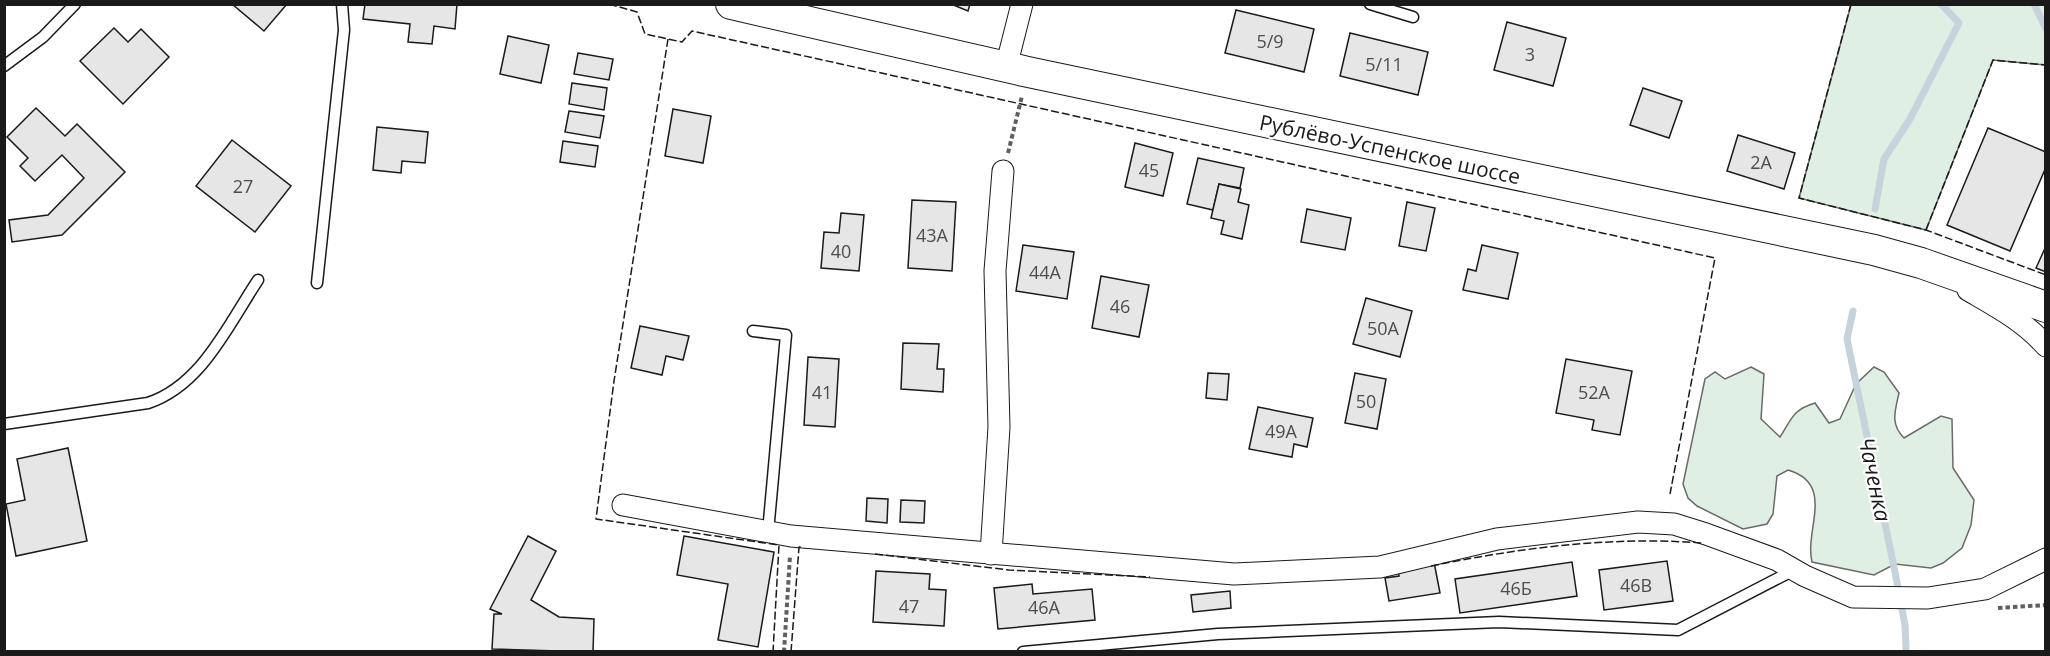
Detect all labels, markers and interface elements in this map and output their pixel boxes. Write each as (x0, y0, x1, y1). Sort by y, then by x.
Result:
house number: 5/9 (1256, 29, 1284, 53)
house number: 3 (1525, 42, 1535, 66)
house number: 5/11 (1365, 52, 1403, 76)
street label: Рублёво-Успенское шоссе (1257, 108, 1523, 190)
house number: 2А (1750, 150, 1772, 174)
house number: 45 (1139, 158, 1159, 182)
house number: 27 (233, 174, 253, 198)
house number: 43А (916, 223, 949, 247)
house number: 40 (831, 239, 851, 263)
house number: 44А (1029, 260, 1062, 284)
house number: 46 (1110, 294, 1130, 318)
house number: 50А (1367, 316, 1400, 340)
house number: 41 (812, 380, 832, 404)
house number: 52А (1578, 380, 1611, 404)
house number: 50 (1356, 389, 1376, 413)
house number: 49А (1265, 419, 1298, 443)
water label: Чаченка (1852, 434, 1900, 524)
house number: 46В (1620, 573, 1652, 597)
house number: 46Б (1500, 576, 1532, 600)
house number: 47 (899, 594, 919, 618)
house number: 46А (1028, 595, 1061, 619)

